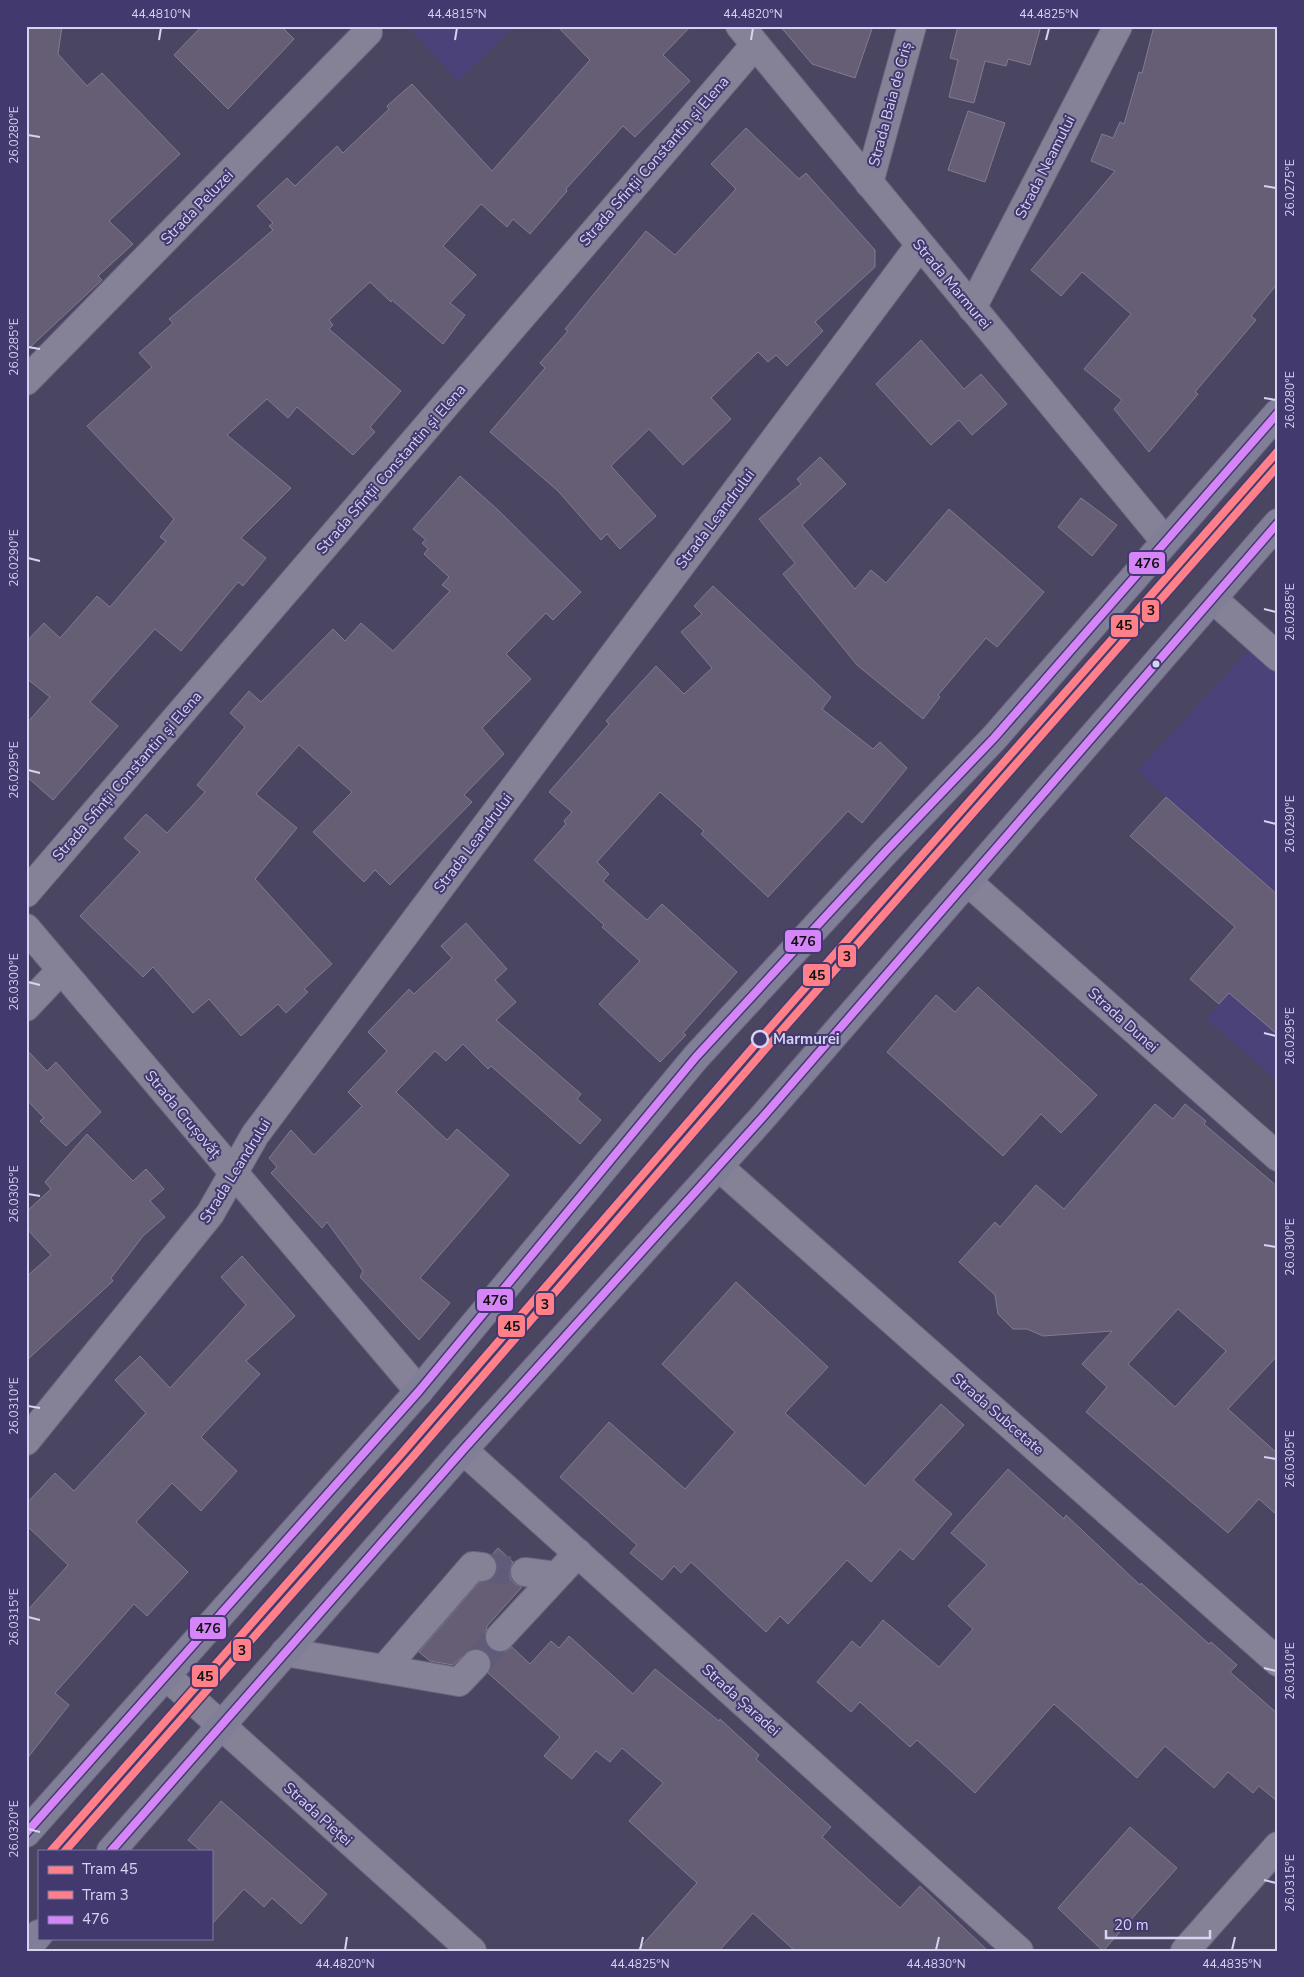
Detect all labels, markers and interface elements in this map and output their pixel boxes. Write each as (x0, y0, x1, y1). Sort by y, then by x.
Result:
text: 44.4810°N (131, 6, 191, 22)
text: 44.4815°N (427, 6, 487, 22)
text: 44.4820°N (723, 6, 783, 22)
text: 44.4825°N (1019, 6, 1079, 22)
street label: Strada Baia de Criș (864, 39, 916, 169)
street label: Strada Sfinții Constantin și Elena (575, 72, 733, 250)
text: 26.0280°E (6, 106, 22, 164)
street label: Strada Neamului (1010, 112, 1080, 222)
text: 26.0275°E (1282, 159, 1298, 217)
street label: Strada Peluzei (156, 165, 238, 249)
street label: Strada Marmurei (908, 235, 996, 333)
text: 26.0285°E (6, 318, 22, 376)
text: 26.0280°E (1282, 371, 1298, 429)
street label: Strada Sfinții Constantin și Elena (312, 380, 470, 558)
street label: Strada Leandrului (671, 465, 759, 573)
text: 26.0290°E (6, 529, 22, 587)
line badge: 476 (1128, 551, 1166, 575)
text: 476 (1134, 554, 1160, 573)
text: 26.0285°E (1282, 583, 1298, 641)
line badge: 3 (1141, 599, 1160, 623)
text: 3 (1147, 601, 1155, 620)
line badge: 45 (1110, 614, 1139, 638)
text: 45 (1116, 616, 1132, 635)
unlabelled marker (1151, 659, 1161, 669)
street label: Strada Sfinții Constantin și Elena (48, 687, 206, 865)
text: 26.0295°E (6, 741, 22, 799)
street label: Strada Leandrului (429, 789, 517, 897)
text: 26.0290°E (1282, 795, 1298, 853)
line badge: 476 (784, 929, 822, 953)
text: 476 (790, 932, 816, 951)
line badge: 3 (837, 944, 857, 968)
text: 3 (843, 947, 851, 966)
text: 26.0300°E (6, 953, 22, 1011)
line badge: 45 (802, 963, 831, 987)
text: 45 (809, 966, 825, 985)
street label: Strada Dunei (1084, 983, 1162, 1057)
text: 26.0295°E (1282, 1007, 1298, 1065)
place label: Marmurei (773, 1029, 840, 1049)
marker: Marmurei (751, 1030, 769, 1048)
street label: Strada Crușovăț (141, 1066, 226, 1163)
street label: Strada Leandrului (195, 1115, 275, 1227)
text: 26.0305°E (6, 1165, 22, 1223)
text: 26.0300°E (1282, 1218, 1298, 1276)
line badge: 476 (476, 1288, 514, 1312)
text: 476 (482, 1291, 508, 1310)
line badge: 3 (535, 1292, 555, 1316)
text: 3 (541, 1295, 549, 1314)
line badge: 45 (497, 1314, 526, 1338)
text: 45 (504, 1317, 520, 1336)
street label: Strada Subcetate (948, 1368, 1048, 1460)
text: 26.0310°E (6, 1377, 22, 1435)
text: 26.0305°E (1282, 1430, 1298, 1488)
text: 26.0315°E (6, 1588, 22, 1646)
line badge: 476 (189, 1616, 227, 1640)
text: 476 (195, 1619, 221, 1638)
line badge: 3 (232, 1638, 252, 1662)
text: 3 (238, 1641, 246, 1660)
text: 26.0310°E (1282, 1642, 1298, 1700)
street label: Strada Șaradei (698, 1659, 784, 1741)
line badge: 45 (191, 1664, 219, 1688)
text: 45 (197, 1667, 213, 1686)
street label: Strada Pieței (279, 1778, 357, 1850)
text: 26.0320°E (6, 1800, 22, 1858)
legend (38, 1850, 212, 1940)
text: 26.0315°E (1282, 1854, 1298, 1912)
text: Tram 45 (82, 1859, 138, 1879)
text: Tram 3 (82, 1885, 129, 1905)
scale bar (1106, 1907, 1210, 1939)
text: 476 (82, 1909, 109, 1929)
text: 20 m (1114, 1915, 1149, 1935)
text: 44.4820°N (315, 1956, 375, 1972)
text: 44.4825°N (610, 1956, 670, 1972)
text: 44.4830°N (906, 1956, 966, 1972)
text: 44.4835°N (1202, 1956, 1262, 1972)

